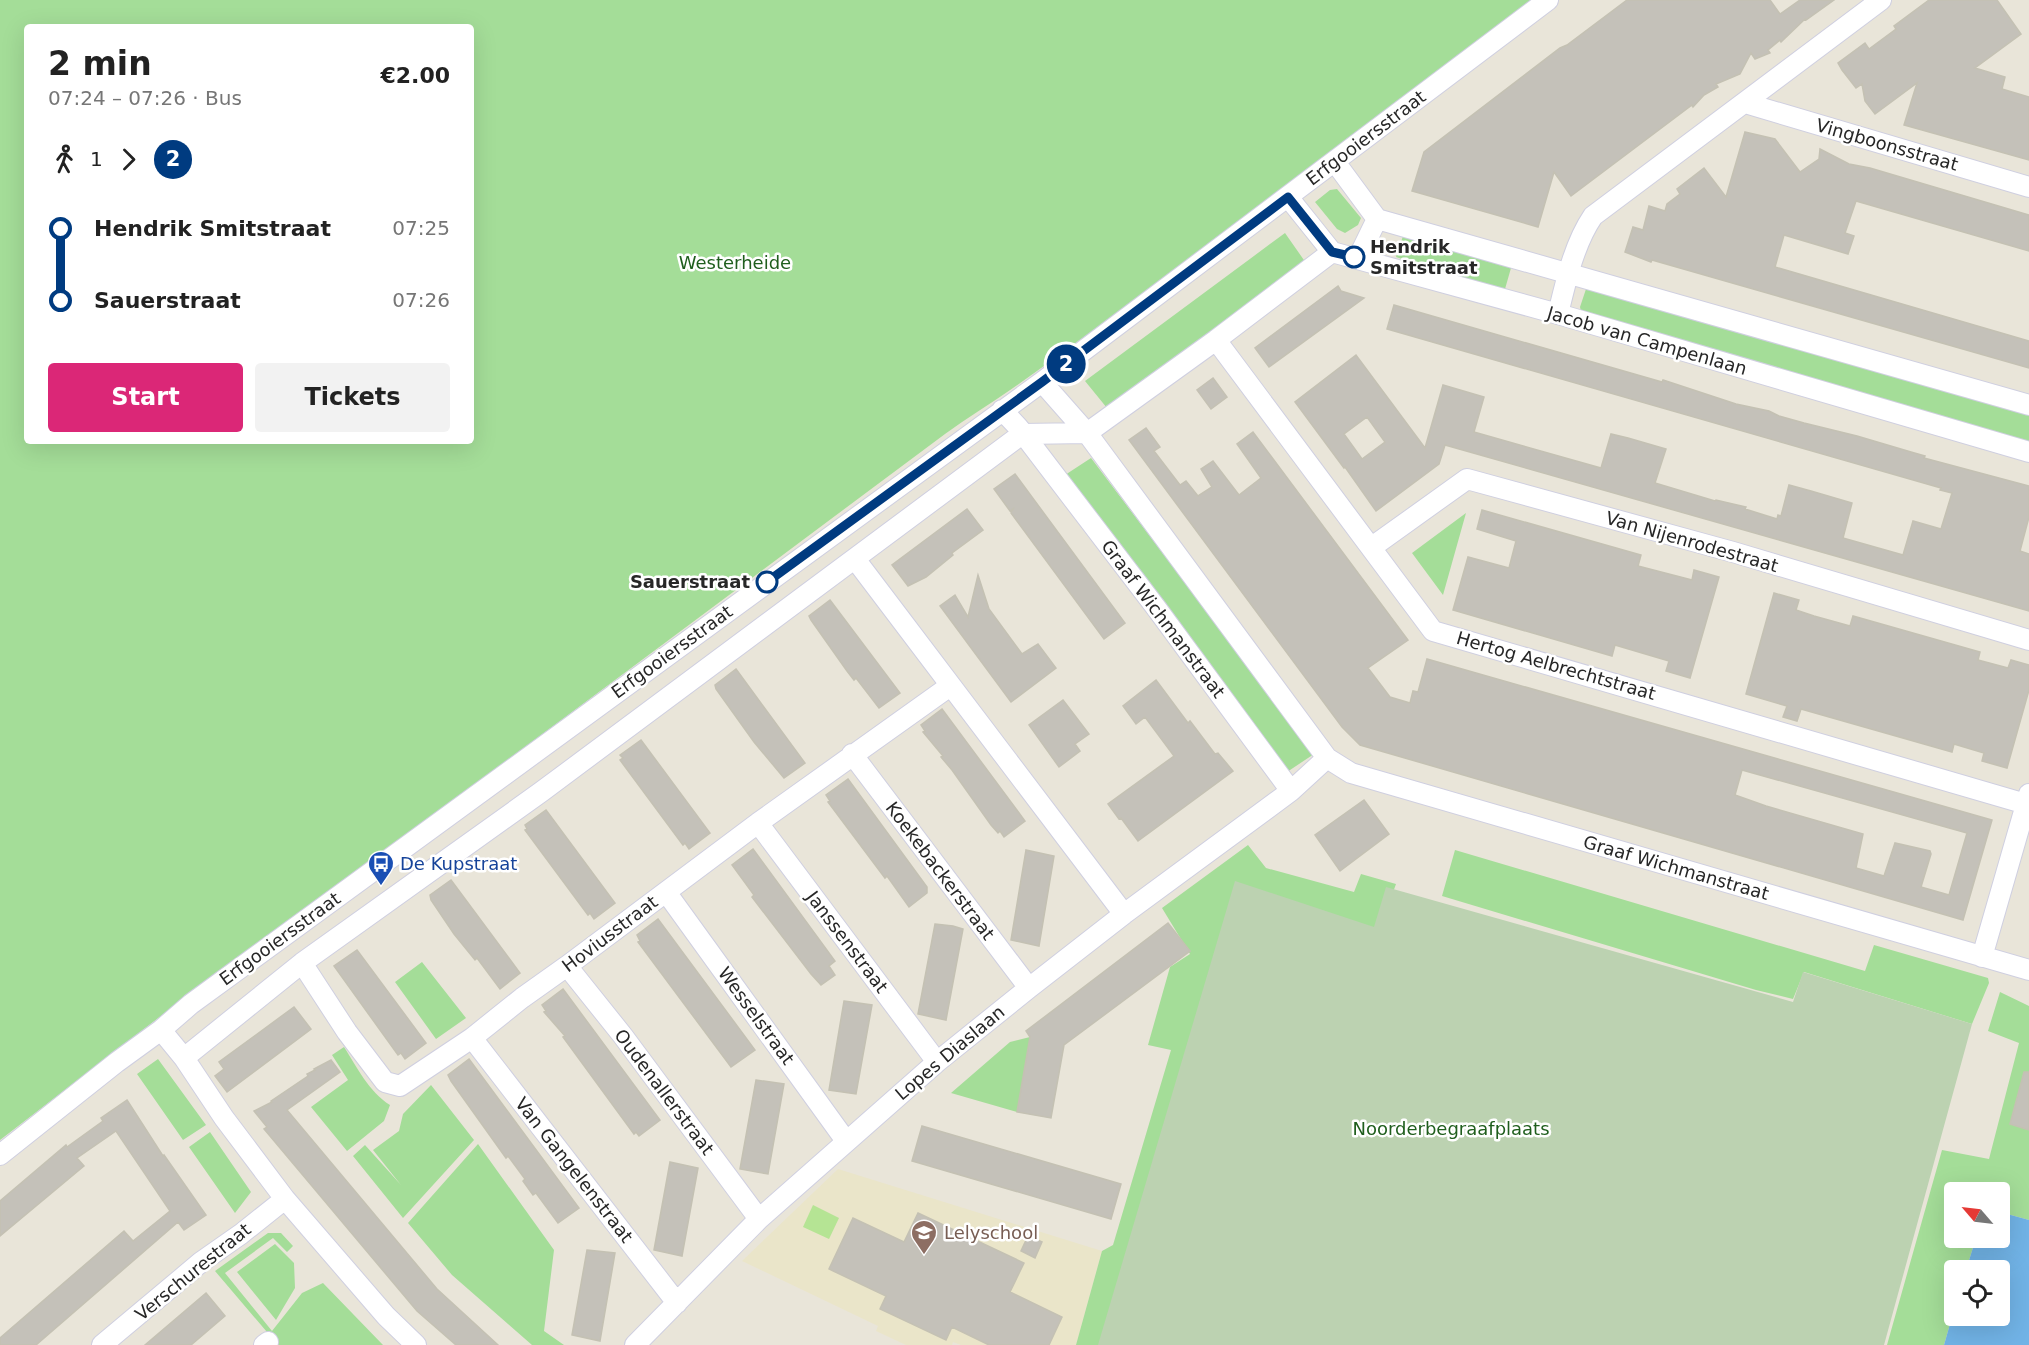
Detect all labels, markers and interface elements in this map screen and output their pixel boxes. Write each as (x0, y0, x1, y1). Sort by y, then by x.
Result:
text: 2 min (48, 44, 152, 83)
text: €2.00 (380, 63, 450, 88)
text: 07:24 – 07:26 · Bus (48, 86, 242, 110)
street label: Erfgooiersstraat (1302, 86, 1430, 189)
street label: Vingboonsstraat (1814, 114, 1961, 175)
icon: walk (48, 143, 81, 176)
icon: forward (112, 143, 145, 176)
text: 1 (90, 147, 103, 171)
text: 2 (166, 147, 180, 171)
text: Hendrik Smitstraat (94, 216, 331, 241)
text: 07:25 (392, 216, 450, 240)
place label: Hendrik Smitstraat (1370, 236, 1478, 278)
marker: Hendrik Smitstraat (1343, 246, 1365, 268)
park label: Westerheide (679, 252, 791, 273)
text: Sauerstraat (94, 288, 241, 313)
text: 07:26 (392, 288, 450, 312)
street label: Jacob van Campenlaan (1544, 302, 1749, 379)
line badge: 2 (1046, 344, 1086, 384)
text: 2 (1059, 352, 1073, 376)
button: Start (48, 363, 243, 432)
button: Tickets (255, 363, 450, 432)
street label: Van Nijenrodestraat (1603, 507, 1781, 576)
street label: Graaf Wichmanstraat (1097, 536, 1230, 702)
place label: Sauerstraat (630, 571, 750, 592)
marker: Sauerstraat (756, 571, 778, 593)
street label: Erfgooiersstraat (607, 601, 736, 703)
street label: Hertog Aelbrechtstraat (1454, 627, 1658, 704)
street label: Koekebackerstraat (882, 798, 999, 944)
street label: Graaf Wichmanstraat (1581, 831, 1771, 904)
bus stop icon: De Kupstraat (366, 849, 396, 887)
place label: De Kupstraat (400, 853, 517, 874)
street label: Janssenstraat (802, 886, 892, 997)
street label: Erfgooiersstraat (215, 888, 344, 990)
street label: Hoviusstraat (558, 891, 662, 976)
street label: Wesselstraat (714, 963, 799, 1069)
street label: Lopes Diaslaan (891, 1001, 1009, 1104)
street label: Oudenallerstraat (610, 1025, 719, 1159)
street label: Van Gangelenstraat (511, 1093, 638, 1246)
park label: Noorderbegraafplaats (1352, 1118, 1550, 1139)
north arrow (1944, 1182, 2010, 1248)
map controls (1944, 1182, 2010, 1326)
school or university icon: Lelyschool (909, 1218, 939, 1256)
street label: Verschurestraat (131, 1219, 255, 1325)
place label: Lelyschool (944, 1222, 1038, 1243)
button: locate (1944, 1260, 2010, 1326)

